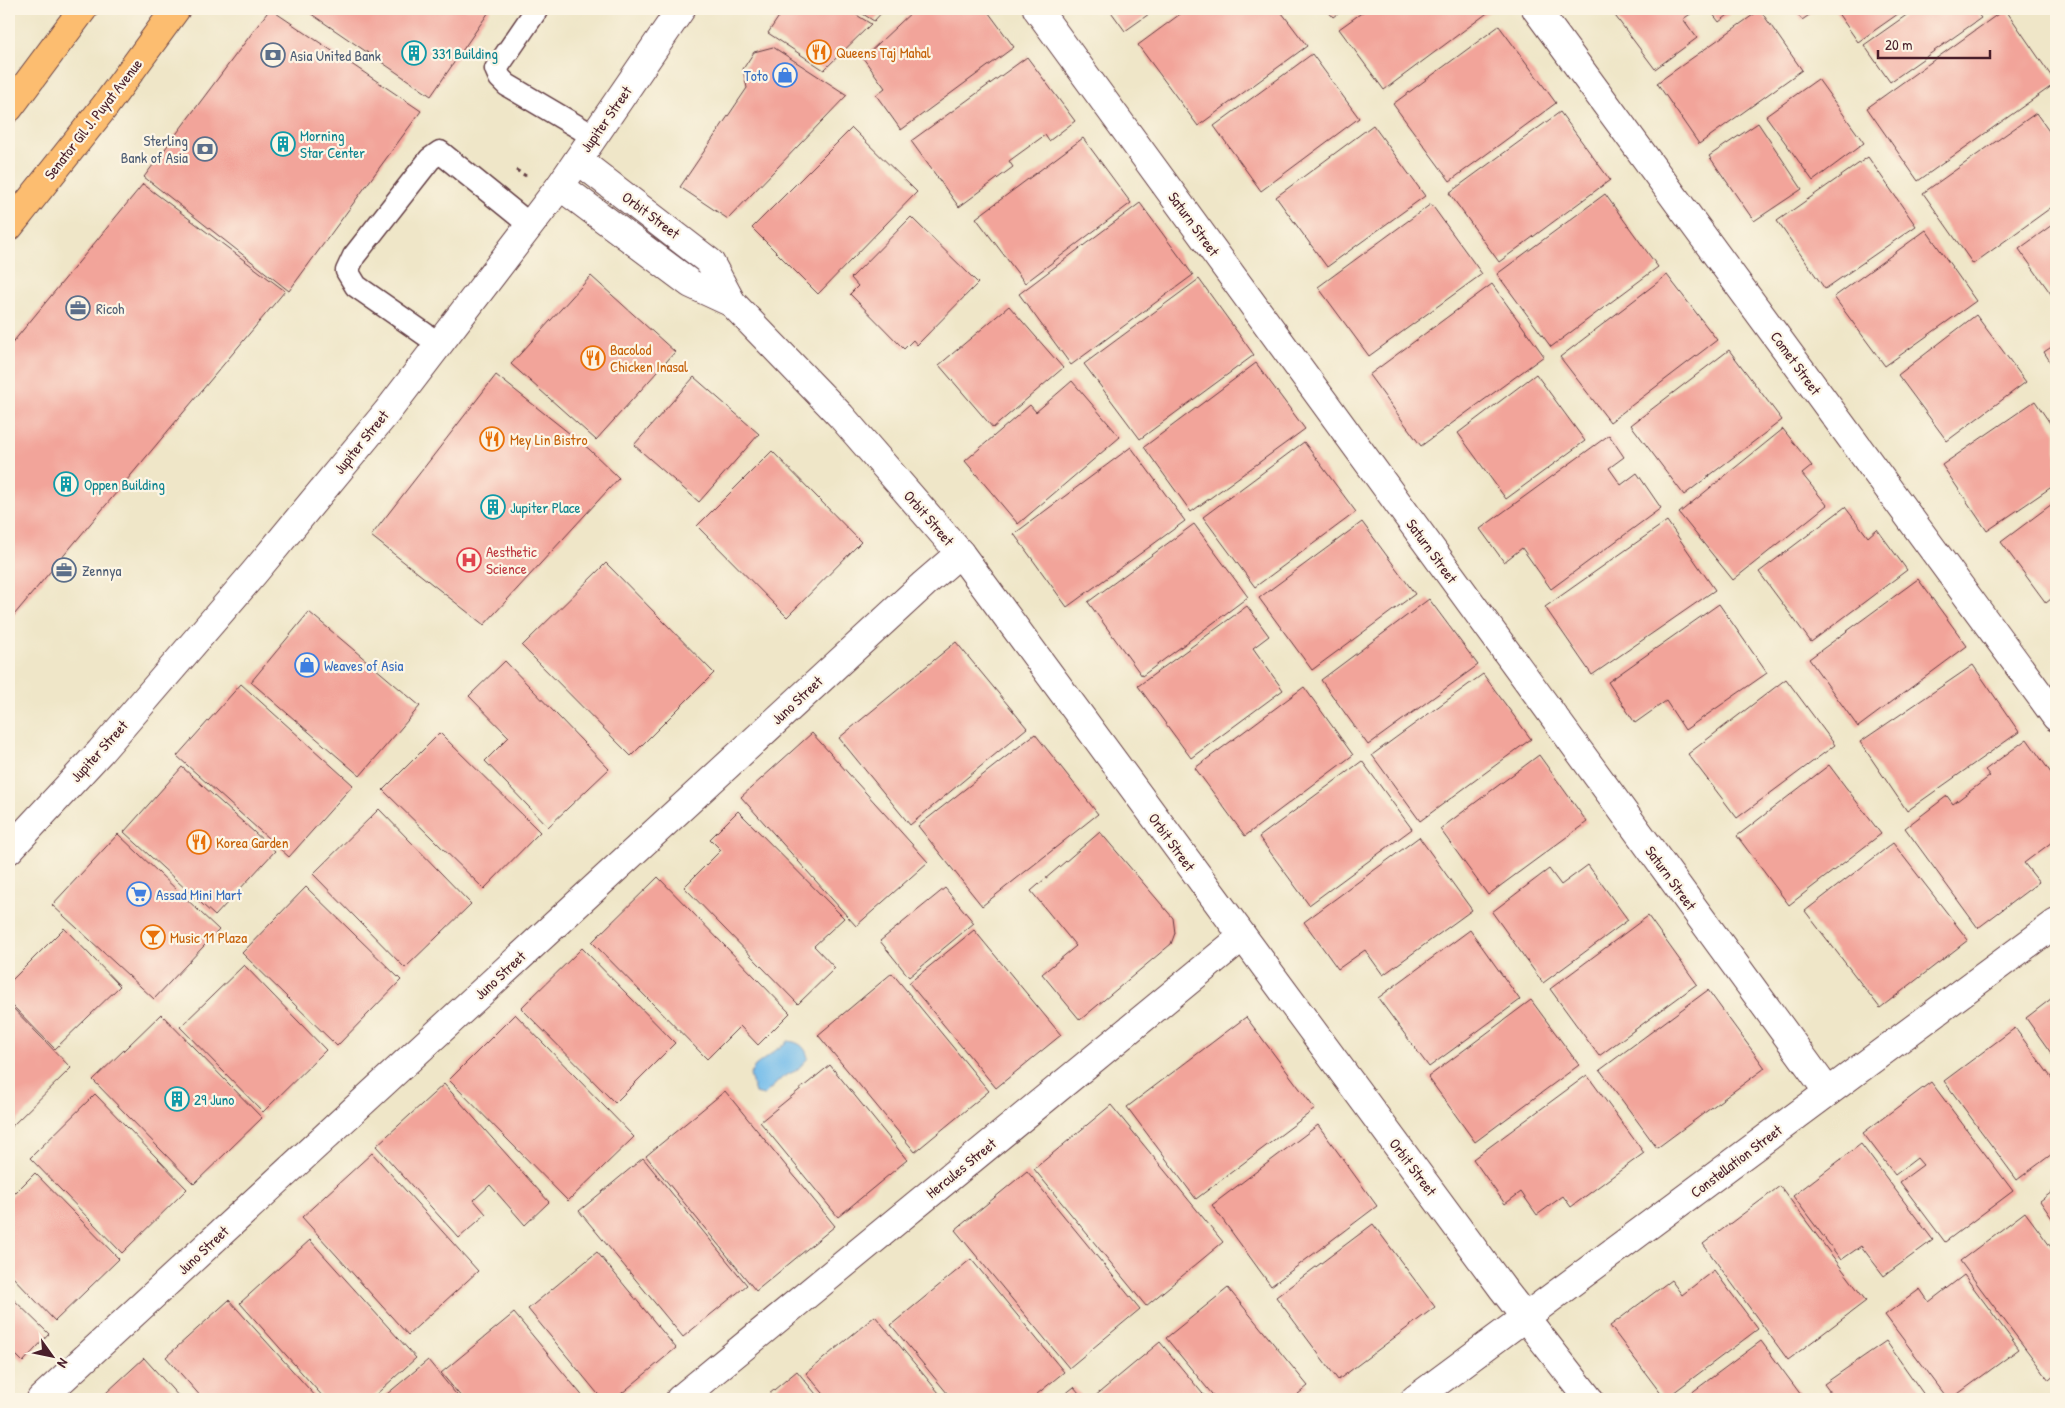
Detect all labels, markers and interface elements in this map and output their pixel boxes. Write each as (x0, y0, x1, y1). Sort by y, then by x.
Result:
scale bar (1878, 28, 1990, 60)
text: 20 m (1885, 34, 1912, 55)
restaurant icon: Queens Taj Mahal (806, 39, 832, 65)
building icon: 331 Building (401, 40, 427, 66)
bank icon: Asia United Bank (260, 42, 286, 68)
place label: Queens Taj Mahal (836, 42, 931, 63)
place label: 331 Building (432, 43, 498, 64)
place label: Asia United Bank (290, 45, 381, 66)
street label: Senator Gil J. Puyat Avenue (39, 54, 147, 184)
shop icon: Toto (772, 62, 798, 88)
place label: Toto (744, 65, 768, 86)
street label: Jupiter Street (575, 81, 637, 156)
place label: Morning Star Center (300, 125, 365, 163)
place label: Sterling Bank of Asia (121, 130, 188, 168)
building icon: Morning Star Center (270, 131, 296, 157)
bank icon: Sterling Bank of Asia (192, 136, 218, 162)
street label: Orbit Street (618, 186, 685, 244)
street label: Saturn Street (1164, 188, 1225, 261)
office icon: Ricoh (65, 295, 91, 321)
place label: Ricoh (96, 298, 124, 319)
street label: Comet Street (1766, 327, 1827, 400)
place label: Bacolod Chicken Inasal (610, 339, 688, 377)
restaurant icon: Bacolod Chicken Inasal (580, 345, 606, 371)
street label: Jupiter Street (329, 405, 394, 478)
restaurant icon: Mey Lin Bistro (479, 426, 505, 452)
place label: Mey Lin Bistro (510, 429, 588, 450)
building icon: Oppen Building (53, 471, 79, 497)
place label: Oppen Building (84, 474, 165, 495)
street label: Orbit Street (899, 486, 960, 551)
building icon: Jupiter Place (480, 494, 506, 520)
place label: Jupiter Place (510, 497, 581, 518)
street label: Saturn Street (1402, 515, 1463, 588)
place label: Aesthetic Science (486, 541, 537, 579)
hospital icon: Aesthetic Science (456, 547, 482, 573)
office icon: Zennya (51, 557, 77, 583)
place label: Zennya (82, 560, 121, 581)
shop icon: Weaves of Asia (294, 652, 320, 678)
place label: Weaves of Asia (324, 655, 404, 676)
street label: Juno Street (767, 670, 828, 729)
street label: Jupiter Street (66, 715, 133, 786)
street label: Orbit Street (1144, 809, 1201, 876)
restaurant icon: Korea Garden (186, 829, 212, 855)
place label: Korea Garden (216, 832, 289, 853)
street label: Saturn Street (1641, 842, 1702, 915)
supermarket icon: Assad Mini Mart (126, 881, 152, 907)
place label: Assad Mini Mart (156, 884, 243, 905)
bar icon: Music 11 Plaza (140, 924, 166, 950)
place label: Music 11 Plaza (170, 927, 247, 948)
street label: Juno Street (470, 945, 531, 1004)
building icon: 29 Juno (164, 1086, 190, 1112)
place label: 29 Juno (194, 1089, 234, 1110)
street label: Constellation Street (1686, 1119, 1787, 1202)
street label: Hercules Street (921, 1133, 1001, 1203)
street label: Orbit Street (1384, 1134, 1442, 1201)
street label: Juno Street (173, 1220, 234, 1279)
north arrow (28, 1330, 78, 1380)
text: N (53, 1355, 73, 1372)

